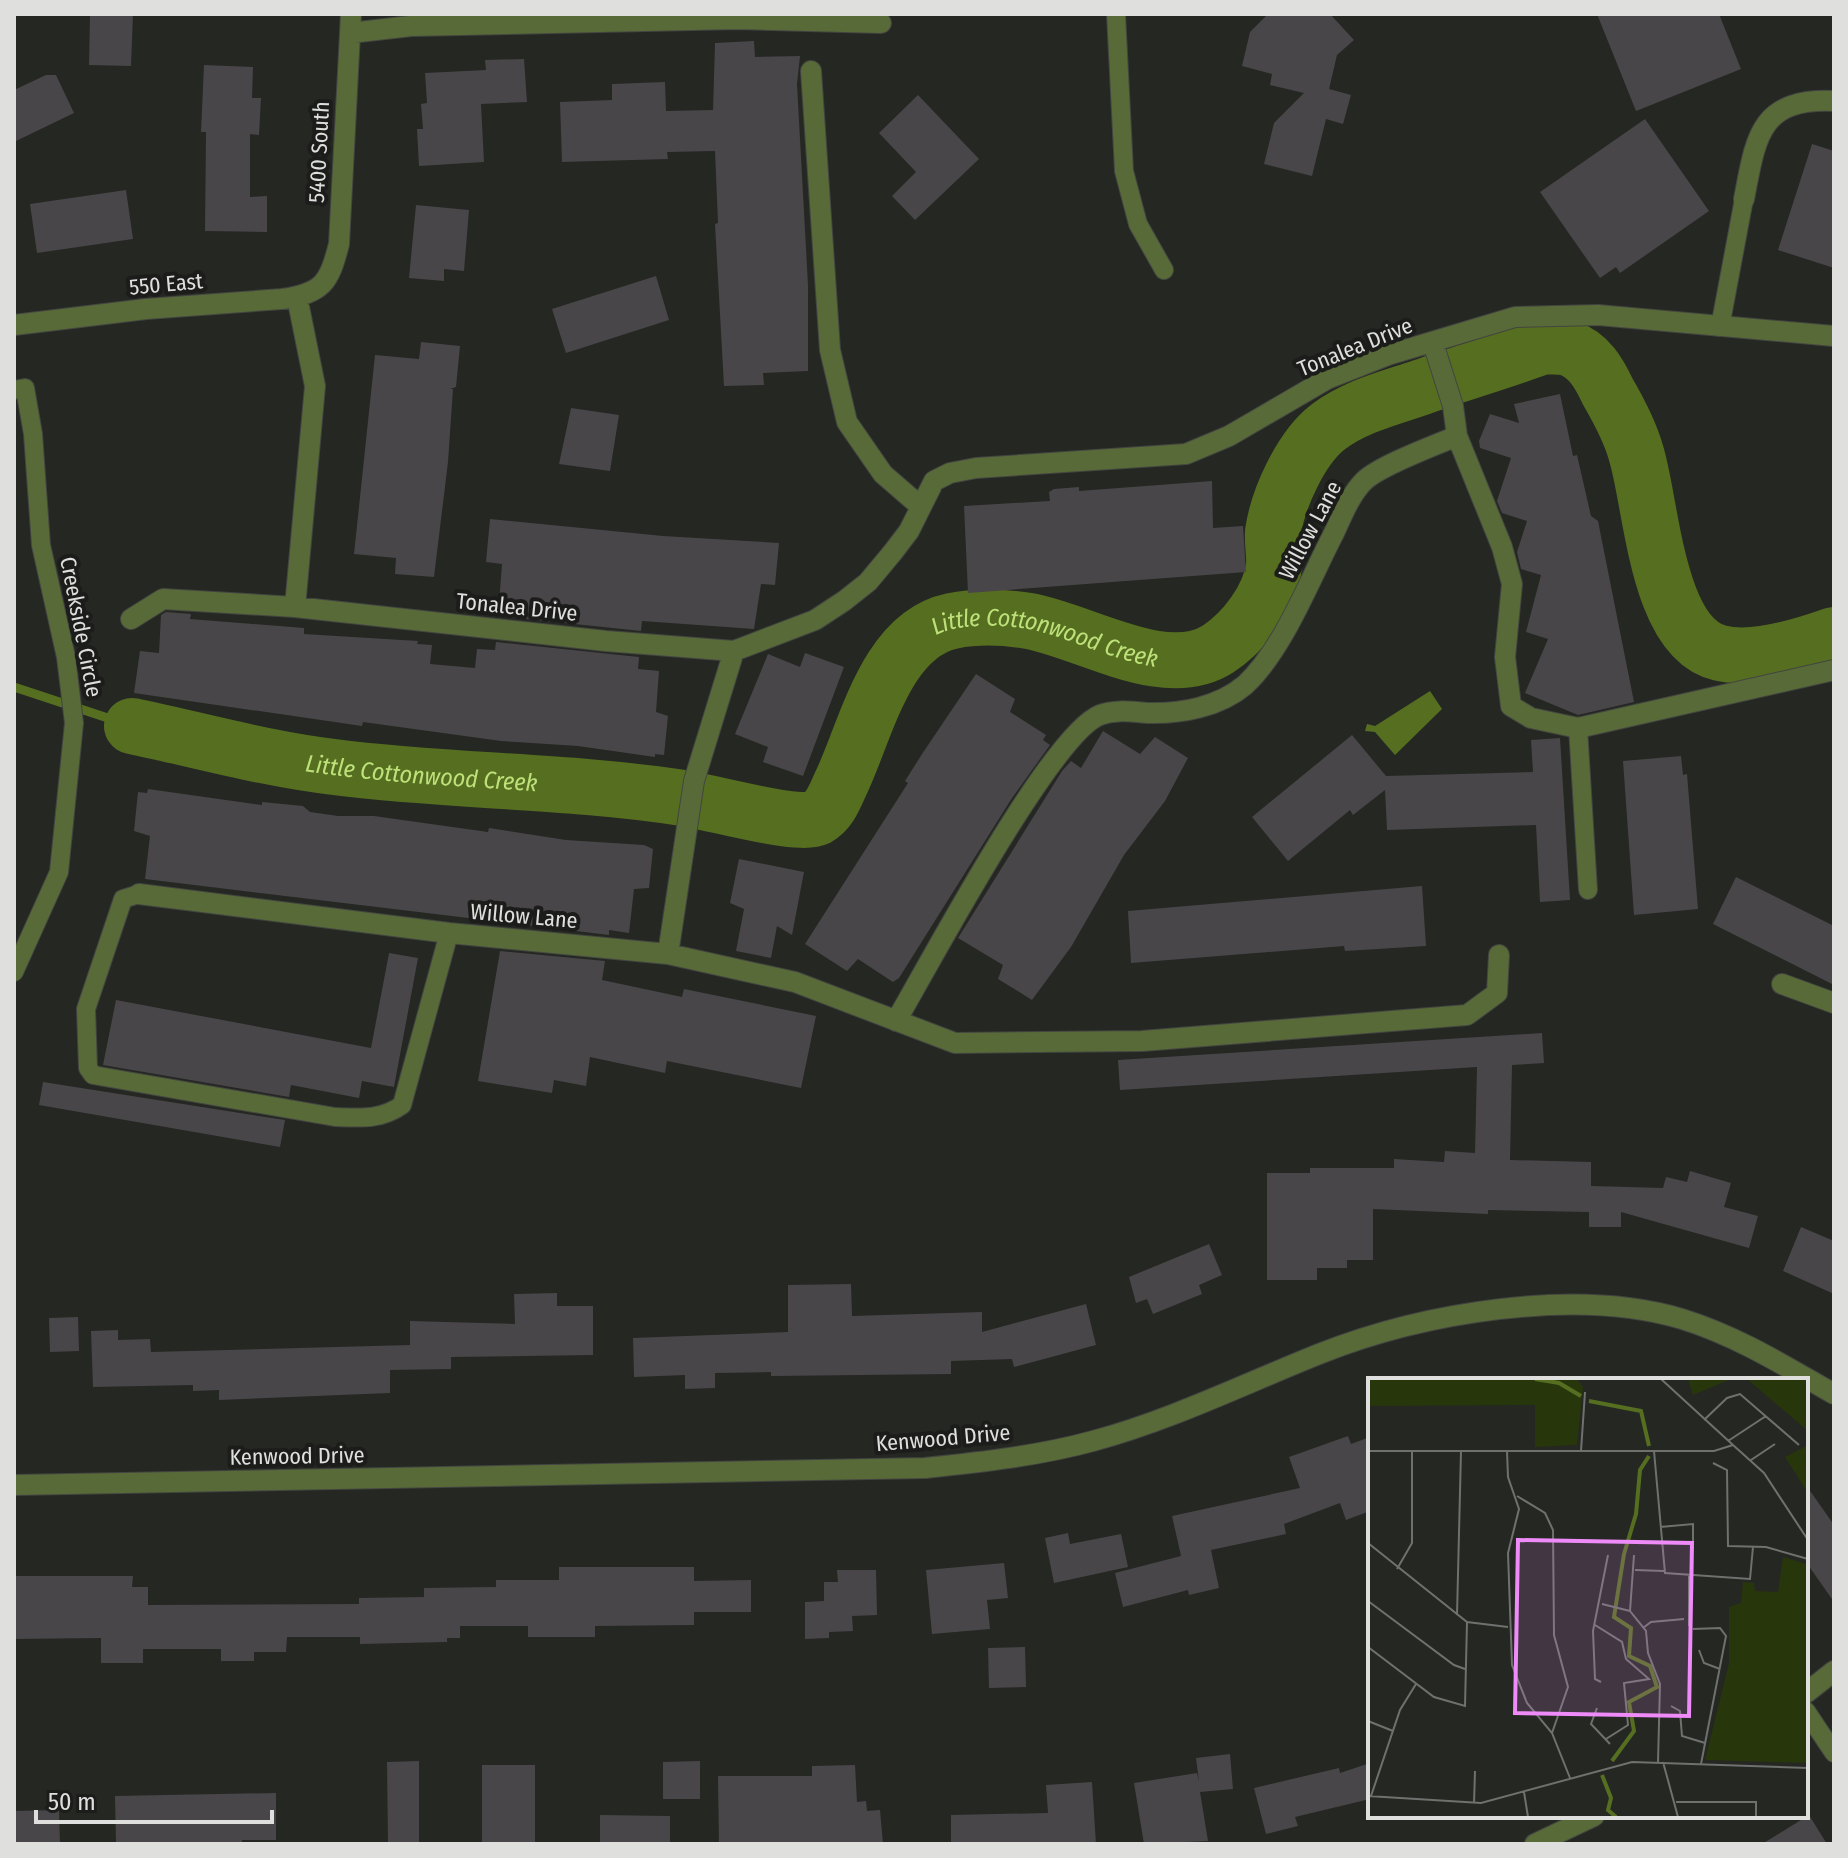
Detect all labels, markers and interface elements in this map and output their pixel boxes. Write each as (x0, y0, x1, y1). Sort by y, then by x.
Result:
street label: 5400 South (303, 101, 335, 203)
street label: 550 East (128, 267, 205, 301)
street label: Tonalea Drive (1294, 312, 1416, 382)
street label: Willow Lane (1273, 476, 1347, 584)
street label: Creekside Circle (54, 555, 108, 699)
street label: Tonalea Drive (455, 587, 579, 627)
water label: Little Cottonwood Creek (927, 604, 1160, 673)
water label: Little Cottonwood Creek (304, 749, 538, 797)
street label: Willow Lane (469, 898, 579, 934)
inset map (1368, 1378, 1808, 1818)
street label: Kenwood Drive (875, 1419, 1011, 1457)
street label: Kenwood Drive (229, 1441, 365, 1471)
scale bar (36, 1774, 272, 1824)
text: 50 m (48, 1788, 96, 1816)

